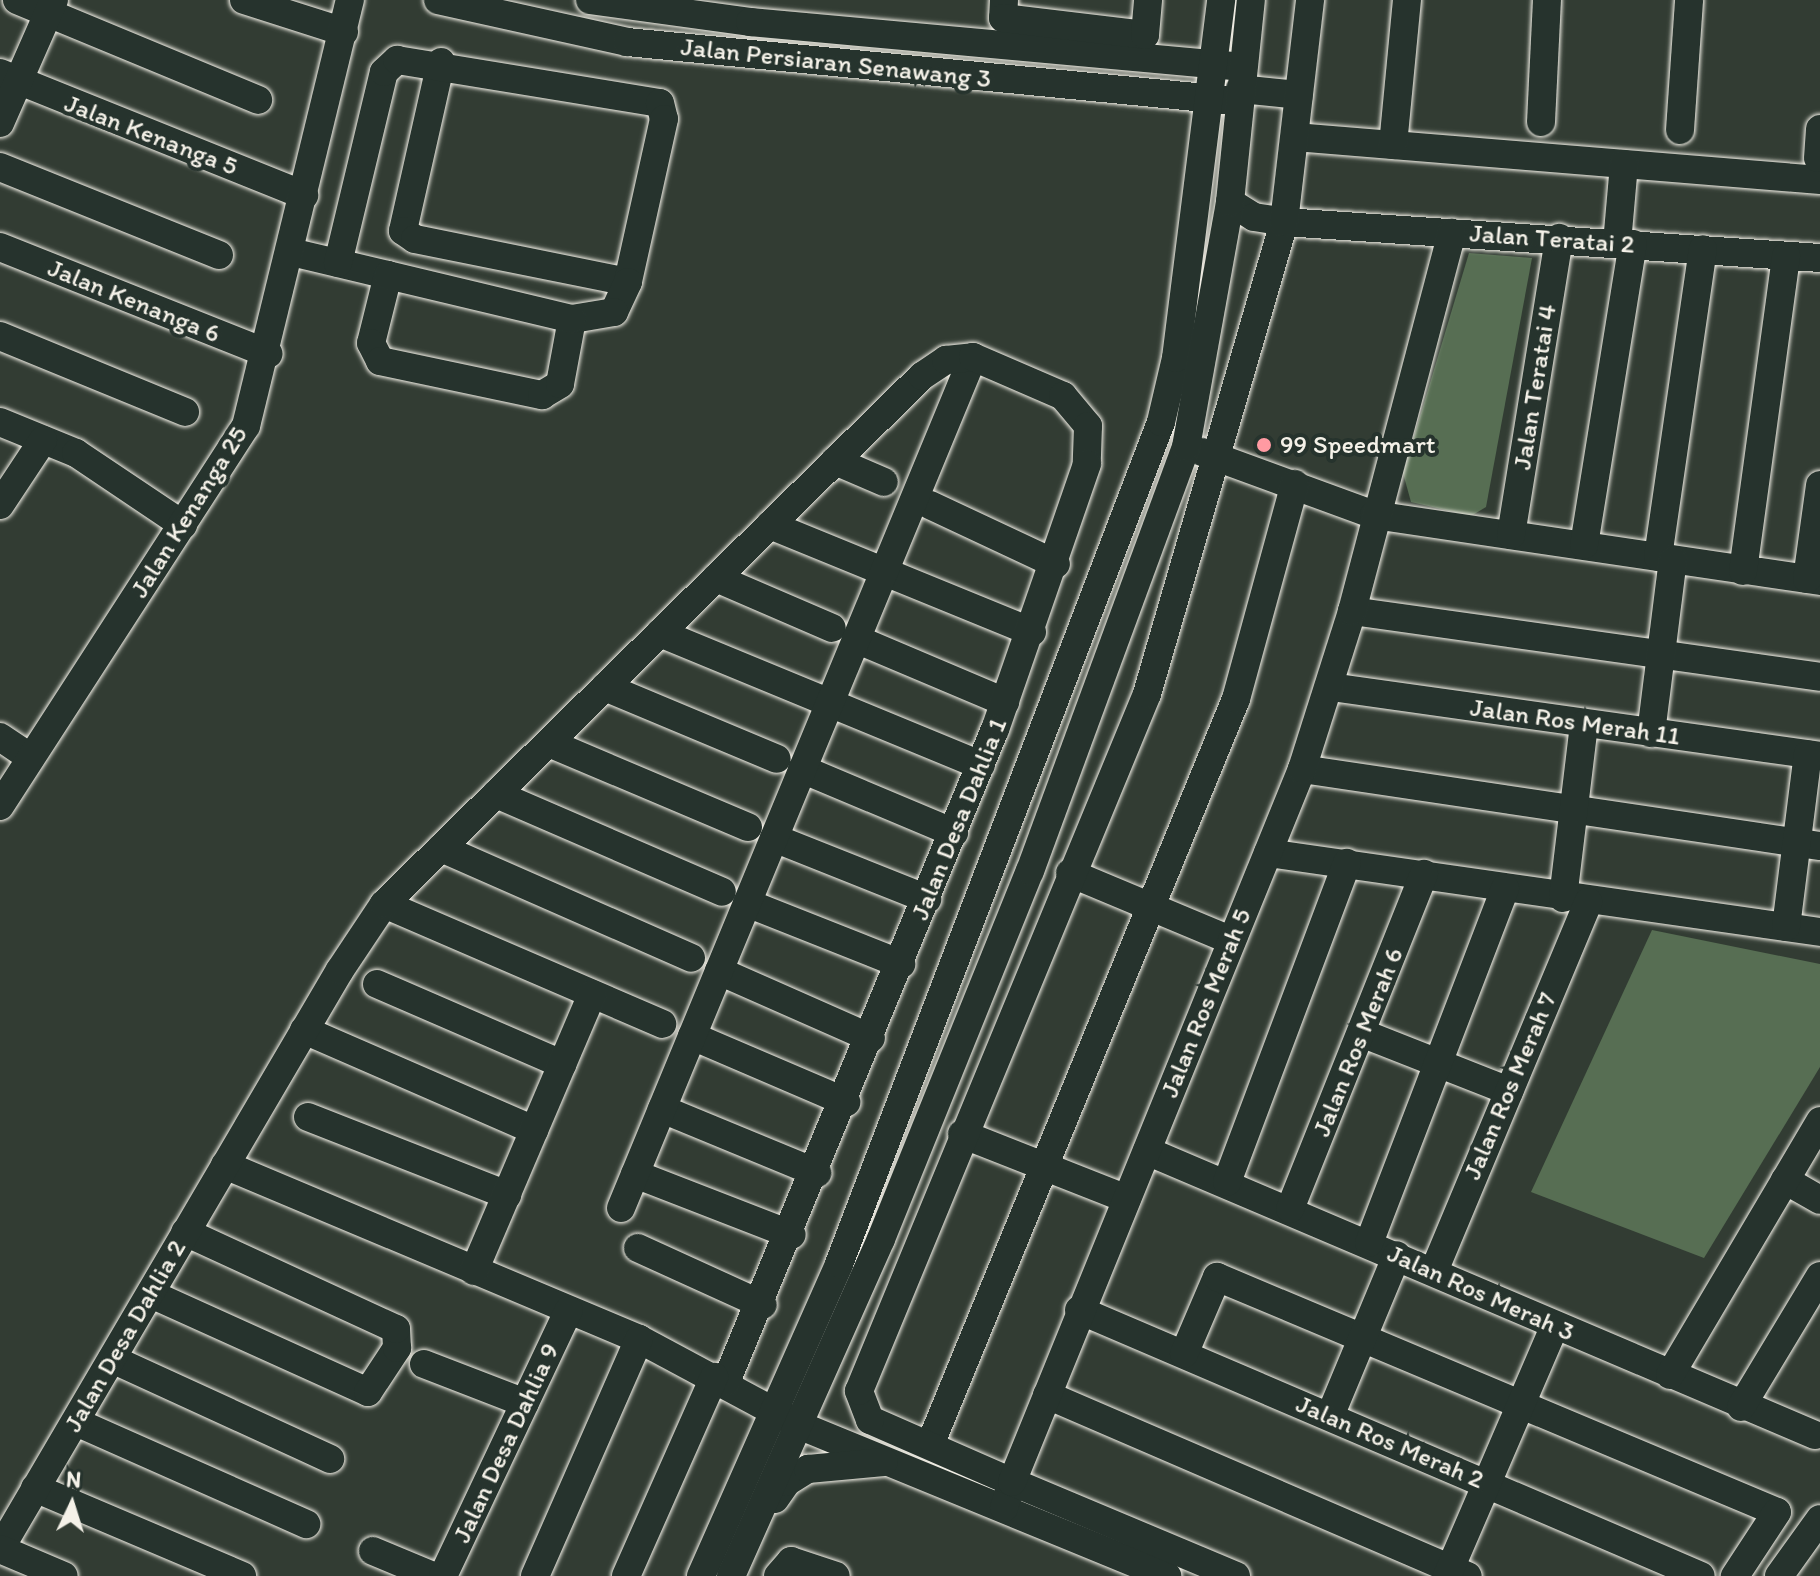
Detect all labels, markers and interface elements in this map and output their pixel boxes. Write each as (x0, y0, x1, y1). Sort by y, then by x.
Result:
street label: Jalan Persiaran Senawang 3 (679, 31, 993, 95)
street label: Jalan Kenanga 5 (60, 88, 242, 182)
street label: Jalan Teratai 2 (1470, 218, 1634, 260)
street label: Jalan Kenanga 6 (44, 252, 224, 350)
street label: Jalan Teratai 4 (1507, 303, 1563, 471)
street label: Jalan Kenanga 25 (124, 421, 254, 603)
place label: 99 Speedmart (1280, 429, 1436, 461)
marker: 99 Speedmart (1255, 436, 1273, 454)
street label: Jalan Ros Merah 11 (1468, 692, 1682, 752)
street label: Jalan Desa Dahlia 1 (904, 713, 1014, 925)
street label: Jalan Ros Merah 5 (1154, 904, 1258, 1102)
street label: Jalan Ros Merah 6 (1306, 943, 1410, 1141)
street label: Jalan Ros Merah 7 (1457, 988, 1563, 1184)
street label: Jalan Desa Dahlia 2 (57, 1234, 193, 1438)
street label: Jalan Ros Merah 3 (1383, 1238, 1579, 1348)
street label: Jalan Desa Dahlia 9 (446, 1338, 566, 1548)
street label: Jalan Ros Merah 2 (1292, 1388, 1488, 1496)
north arrow (32, 1464, 112, 1544)
text: N (65, 1466, 82, 1494)

